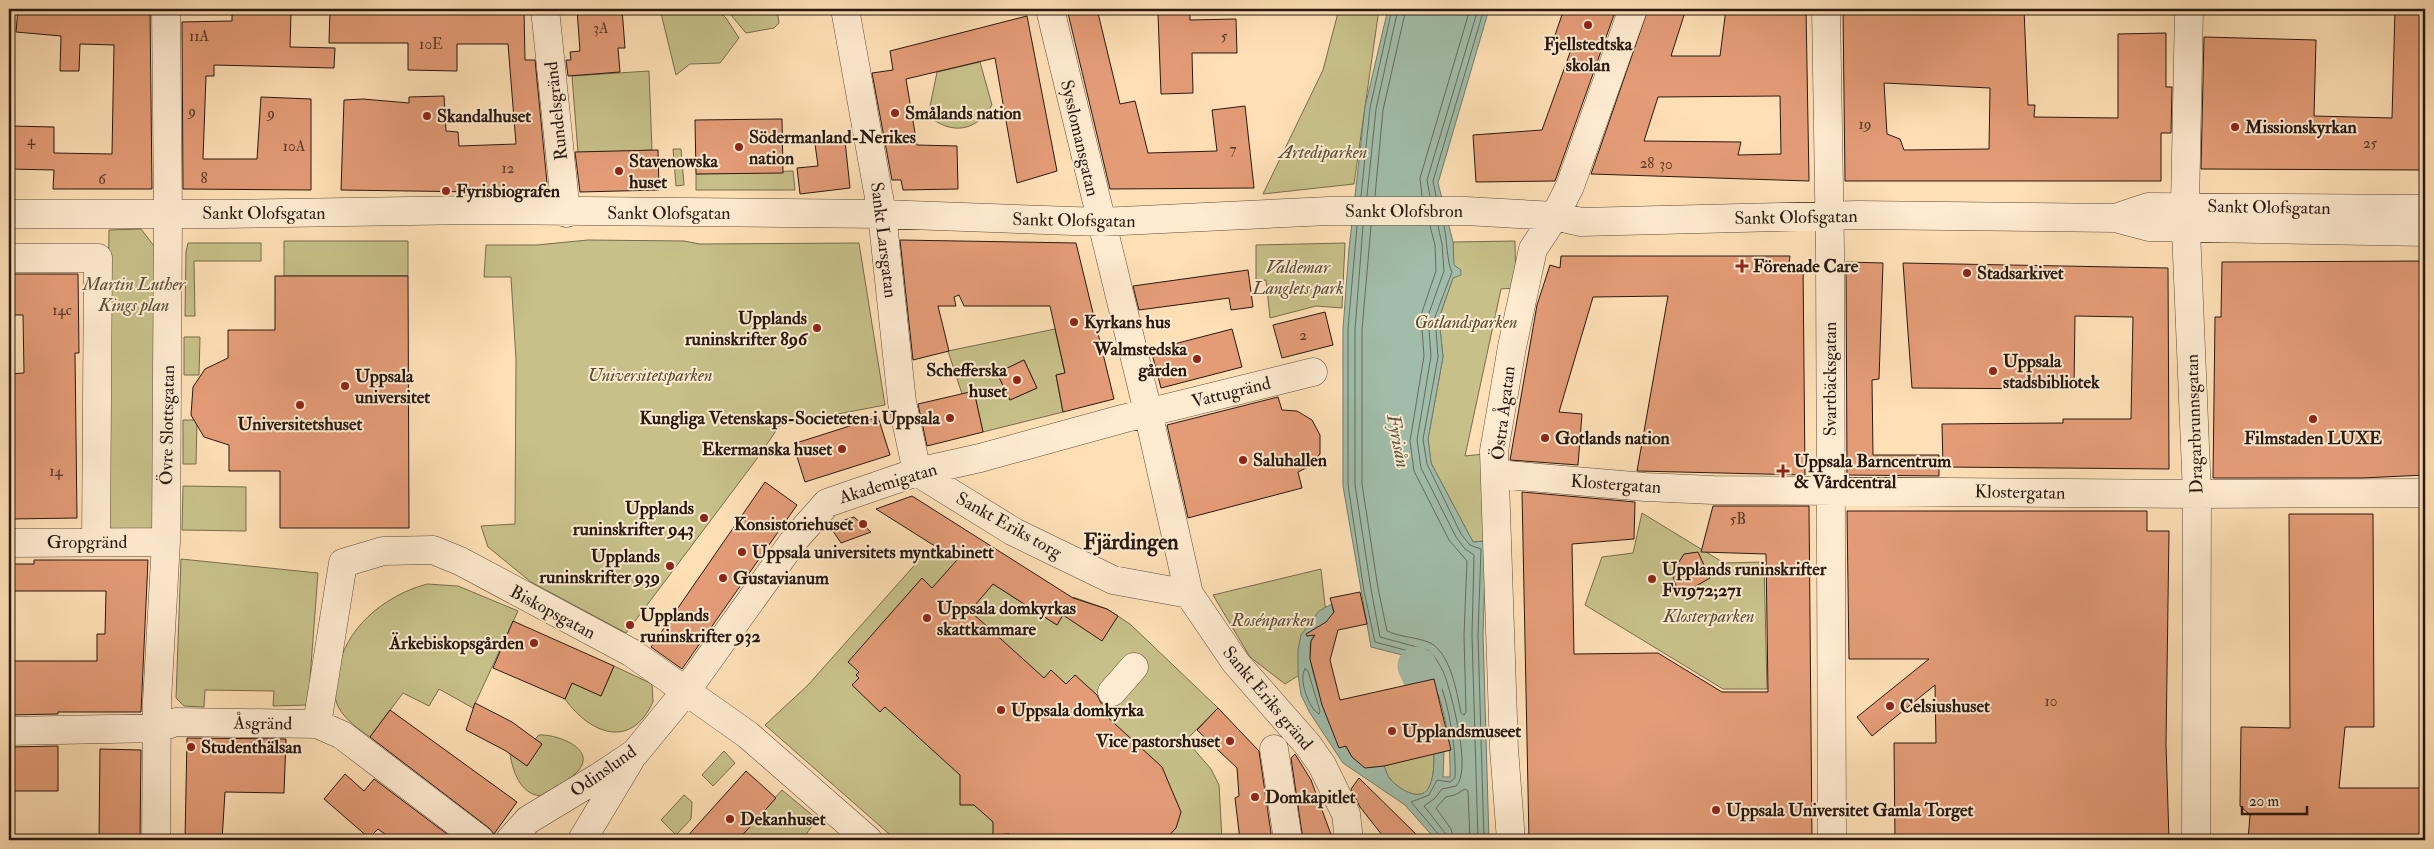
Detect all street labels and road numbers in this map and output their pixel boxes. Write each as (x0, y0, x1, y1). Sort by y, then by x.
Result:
street label: Rundelsgränd (540, 60, 573, 162)
street label: Sysslomansgatan (1055, 78, 1104, 199)
street label: Sankt Larsgatan (865, 181, 902, 299)
street label: Sankt Olofsgatan (2207, 195, 2331, 220)
street label: Sankt Olofsbron (1345, 200, 1463, 223)
street label: Sankt Olofsgatan (202, 202, 326, 225)
street label: Sankt Olofsgatan (607, 202, 731, 225)
street label: Sankt Olofsgatan (1734, 205, 1858, 230)
street label: Sankt Olofsgatan (1012, 208, 1136, 233)
street label: Svartbäcksgatan (1819, 322, 1842, 436)
street label: Dragarbrunnsgatan (2181, 354, 2208, 494)
street label: Övre Slottsgatan (155, 365, 180, 485)
street label: Östra Ågatan (1486, 365, 1521, 461)
street label: Vattugränd (1189, 372, 1273, 413)
street label: Akademigatan (835, 458, 940, 510)
street label: Klostergatan (1570, 470, 1662, 499)
street label: Klostergatan (1974, 480, 2066, 505)
street label: Sankt Eriks torg (952, 487, 1067, 565)
street label: Gropgränd (47, 531, 127, 554)
street label: Biskopsgatan (506, 580, 600, 645)
street label: Sankt Eriks gränd (1217, 642, 1318, 755)
street label: Åsgränd (232, 711, 293, 736)
street label: Odinslund (566, 740, 641, 803)

